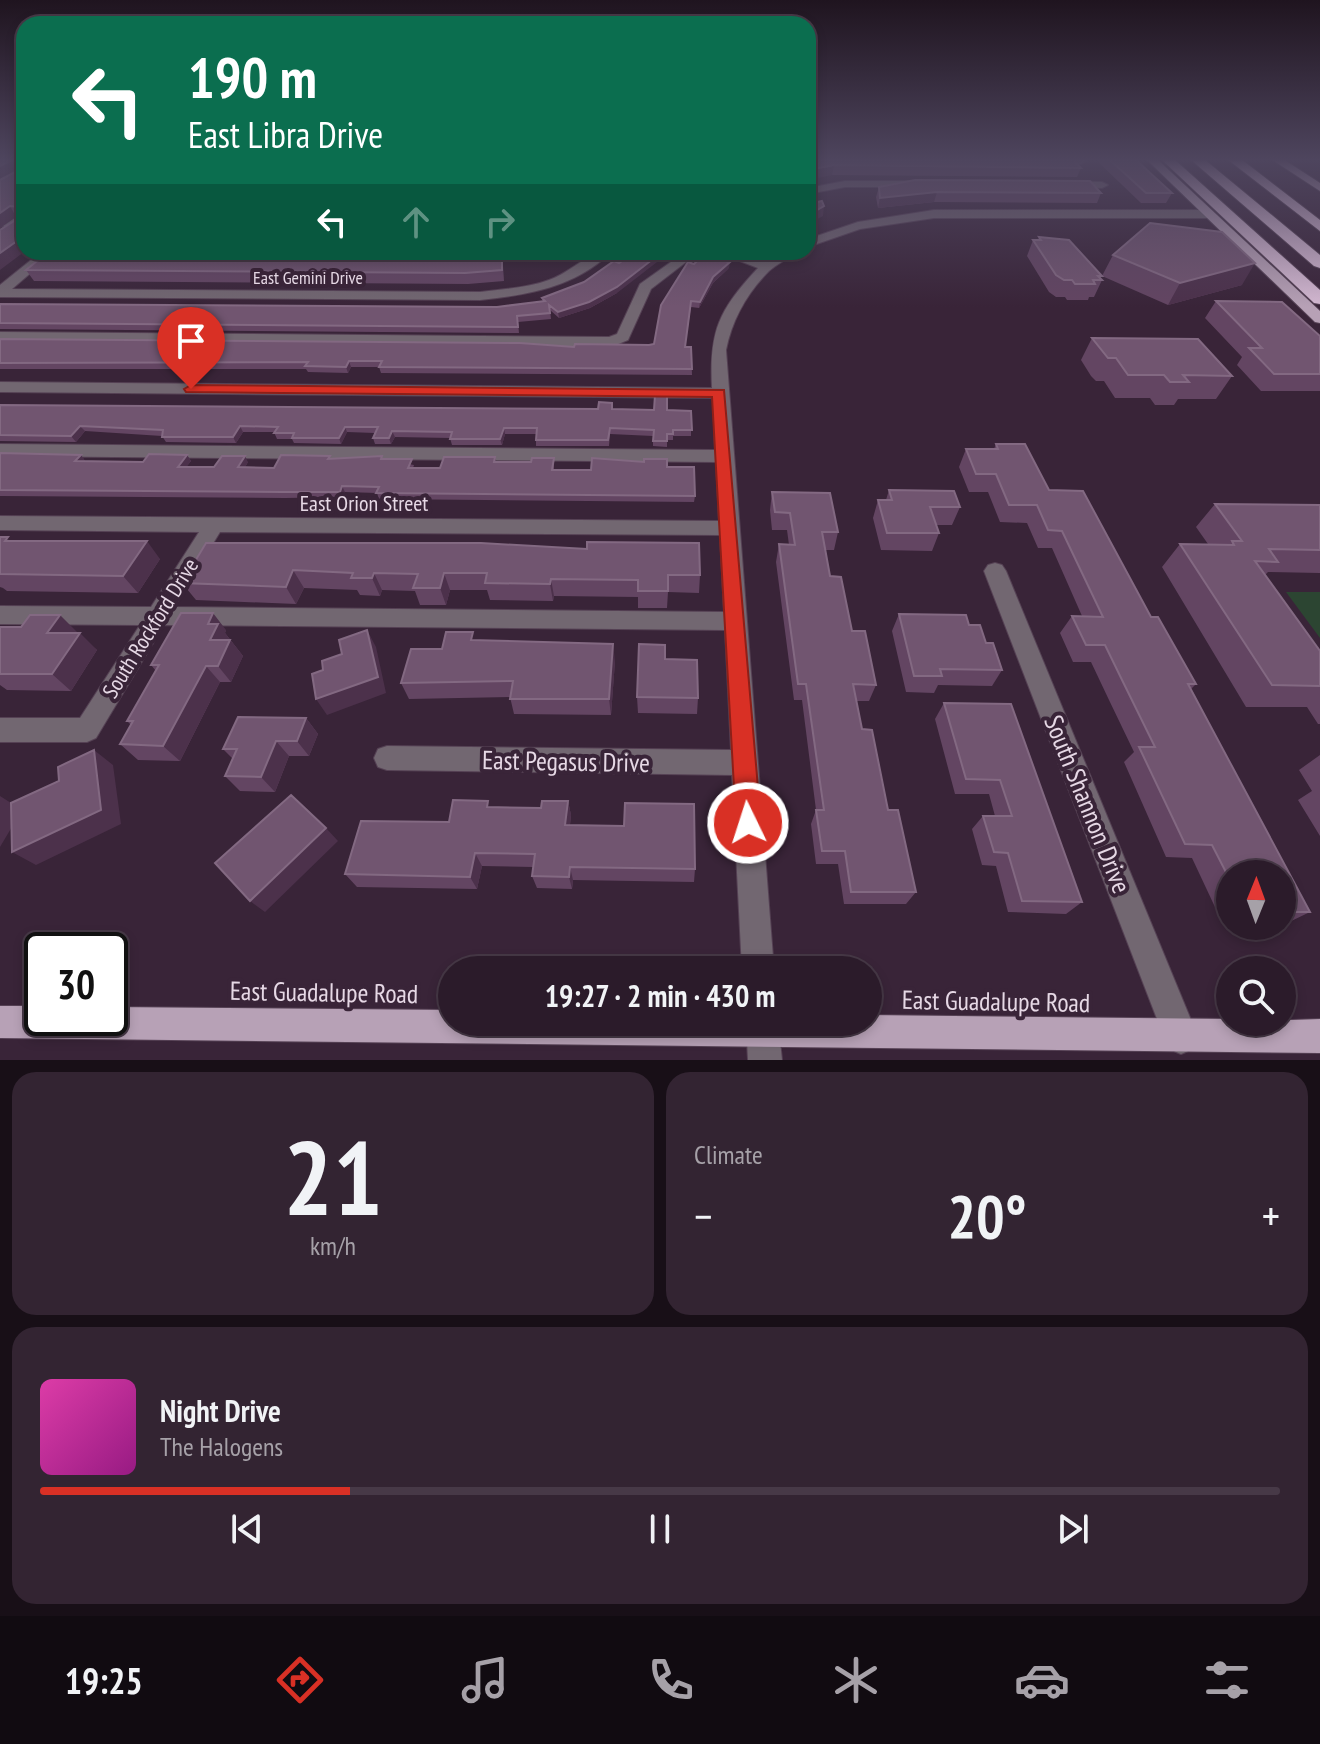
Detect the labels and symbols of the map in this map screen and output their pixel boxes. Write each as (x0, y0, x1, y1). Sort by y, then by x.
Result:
street label: East Gemini Drive (253, 266, 363, 289)
pin (157, 307, 225, 389)
street label: East Orion Street (300, 489, 428, 517)
street label: South Rockford Drive (96, 553, 204, 703)
street label: South Shannon Drive (1037, 710, 1139, 898)
street label: East Pegasus Drive (482, 743, 650, 779)
position arrow (706, 781, 790, 865)
north arrow (1216, 860, 1296, 940)
speed limit sign: 30 (24, 932, 128, 1036)
street label: East Guadalupe Road (230, 974, 418, 1010)
street label: East Guadalupe Road (902, 983, 1090, 1019)

